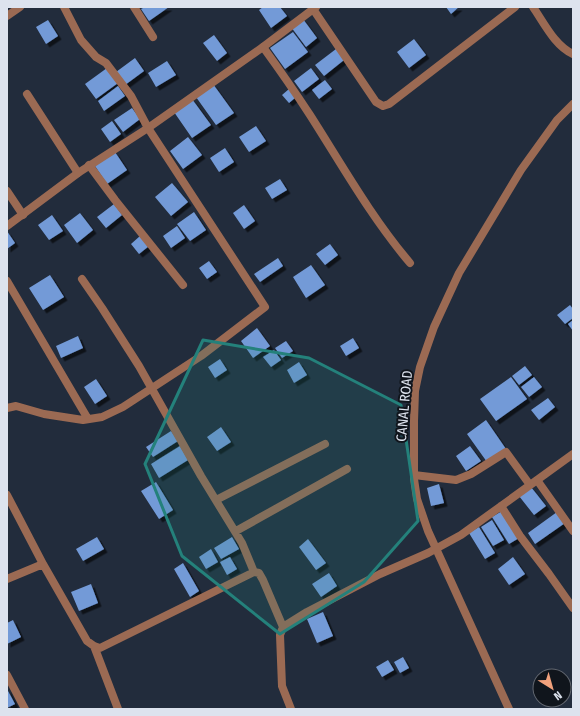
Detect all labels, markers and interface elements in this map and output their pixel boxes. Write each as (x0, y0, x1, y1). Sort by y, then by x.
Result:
street label: CANAL ROAD (393, 370, 416, 442)
north arrow (532, 668, 572, 708)
text: N (551, 688, 564, 703)

